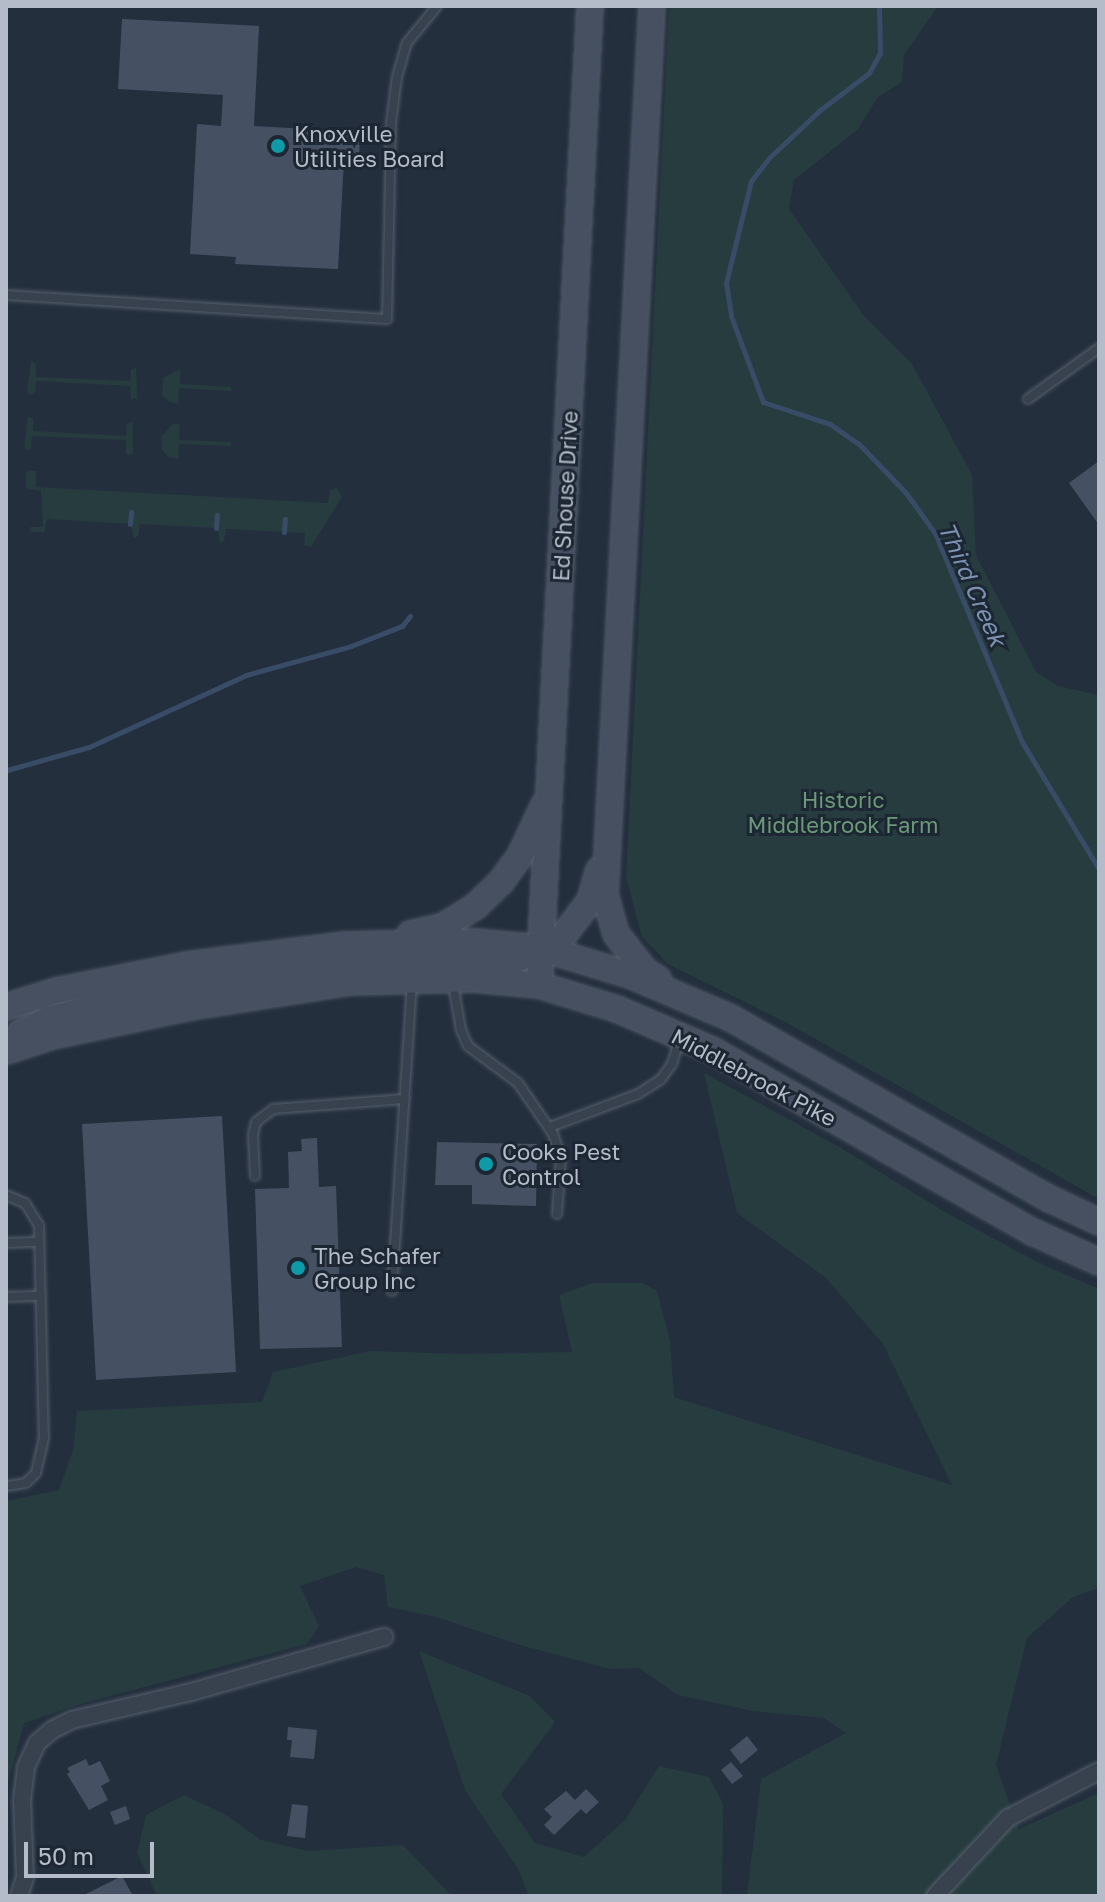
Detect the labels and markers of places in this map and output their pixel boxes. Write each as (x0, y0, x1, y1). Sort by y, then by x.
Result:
place label: Knoxville Utilities Board (294, 120, 445, 172)
marker: Knoxville Utilities Board (269, 137, 287, 155)
place label: Cooks Pest Control (502, 1138, 620, 1190)
marker: Cooks Pest Control (477, 1155, 495, 1173)
place label: The Schafer Group Inc (314, 1242, 441, 1294)
marker: The Schafer Group Inc (289, 1259, 307, 1277)

